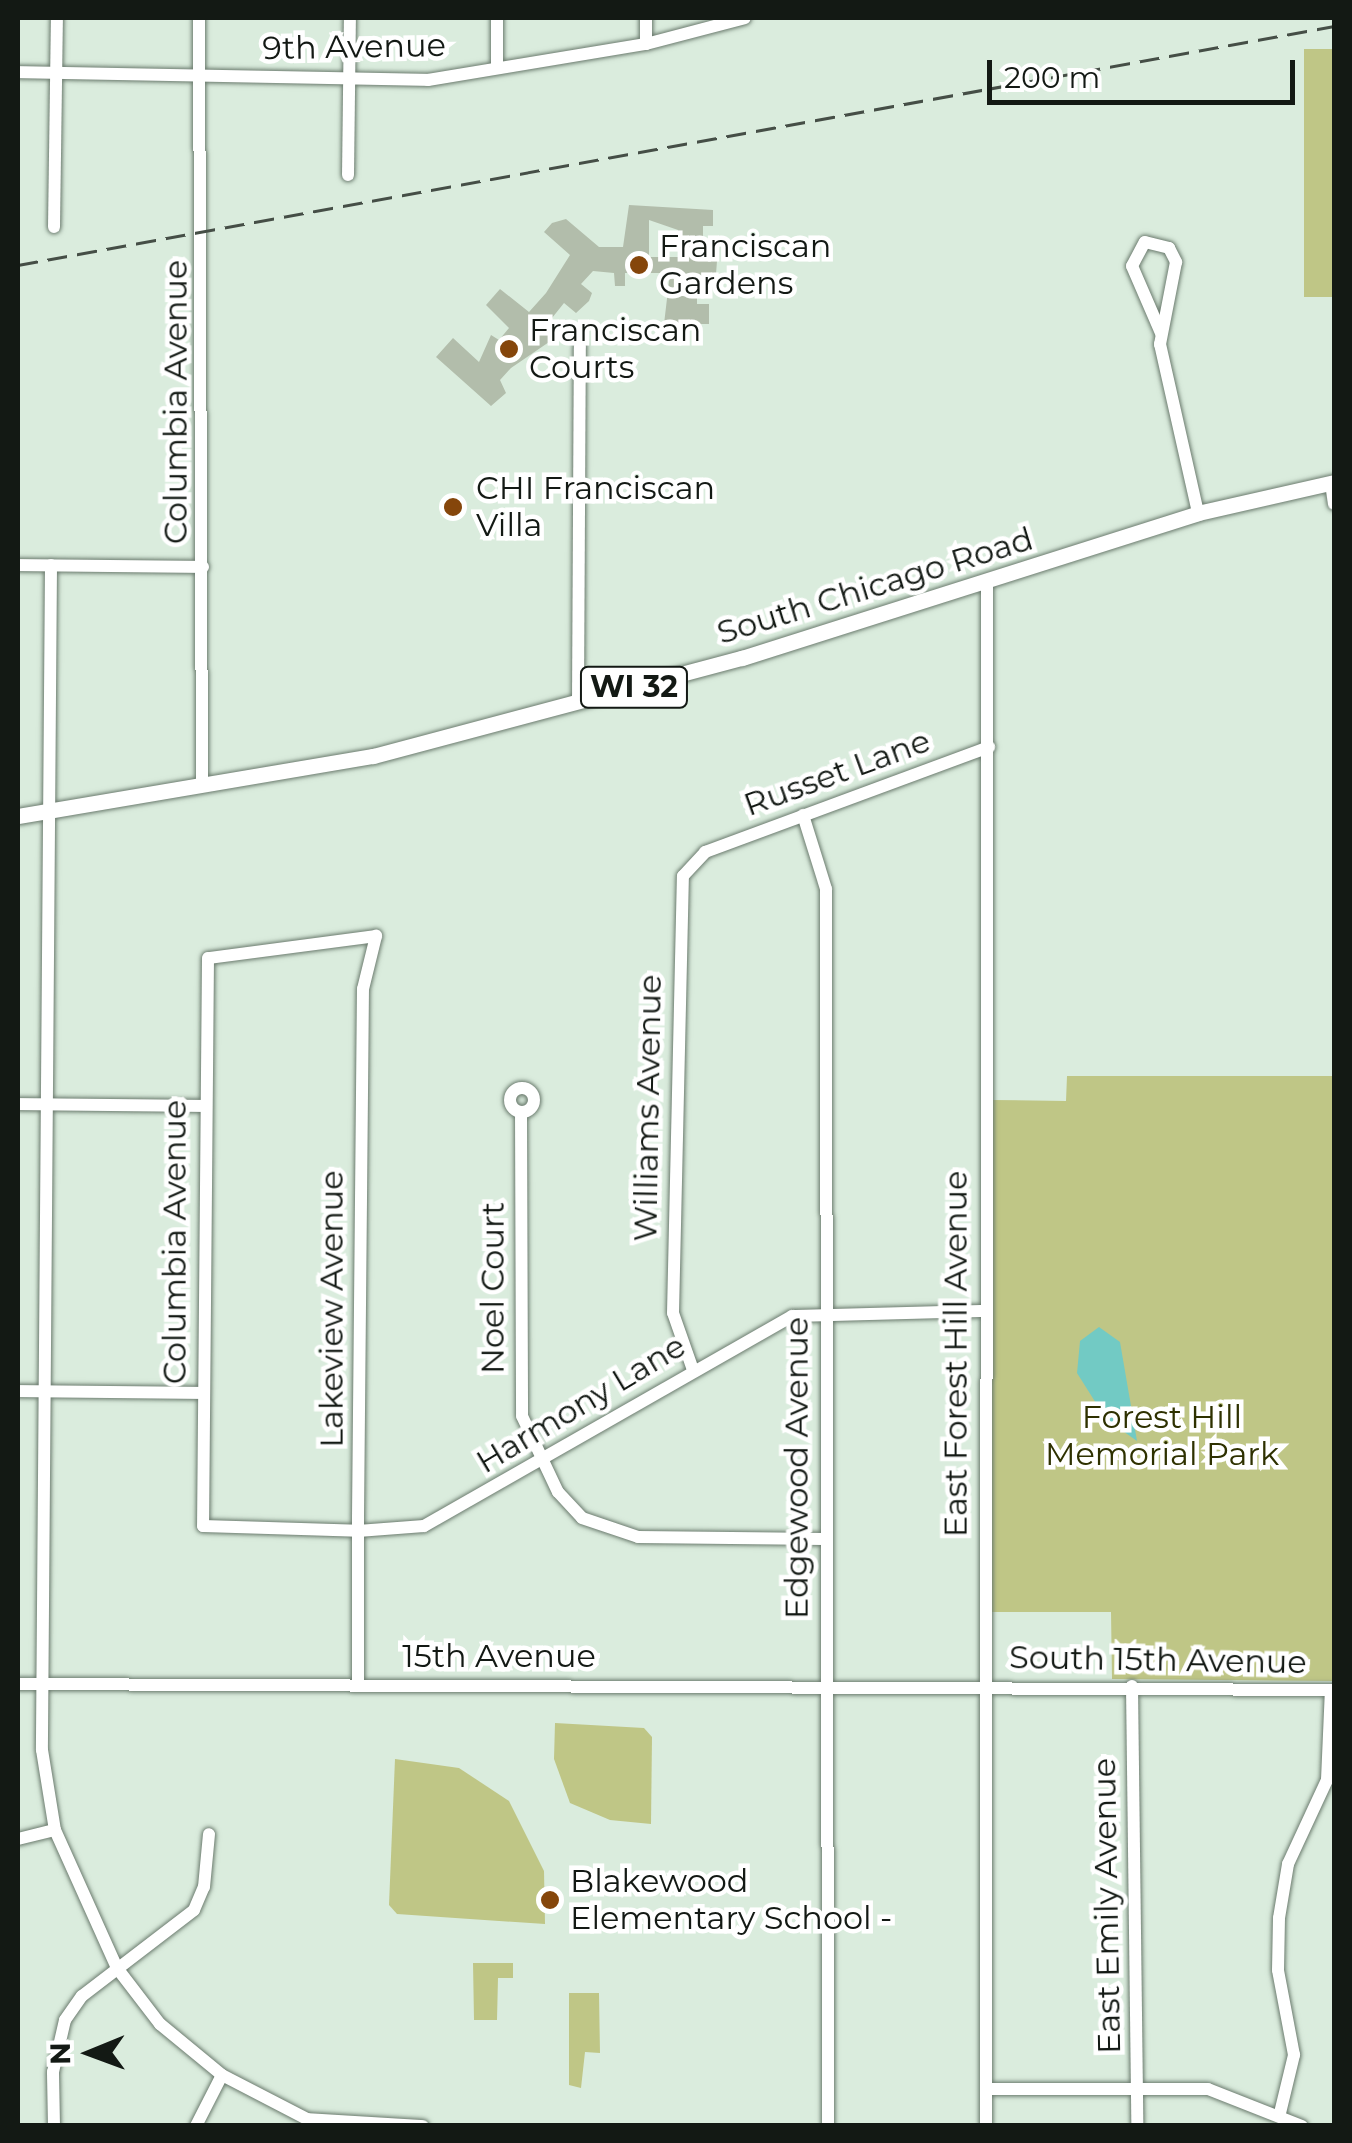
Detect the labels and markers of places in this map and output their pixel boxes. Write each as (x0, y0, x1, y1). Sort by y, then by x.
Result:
place label: Franciscan Gardens (659, 228, 831, 303)
marker: Franciscan Gardens (628, 254, 650, 276)
place label: Franciscan Courts (529, 312, 701, 387)
marker: Franciscan Courts (498, 338, 520, 360)
place label: CHI Franciscan Villa (476, 470, 715, 545)
marker: CHI Franciscan Villa (440, 494, 466, 520)
place label: Blakewood Elementary School - (570, 1863, 892, 1938)
marker: Blakewood Elementary School - (539, 1889, 561, 1911)

